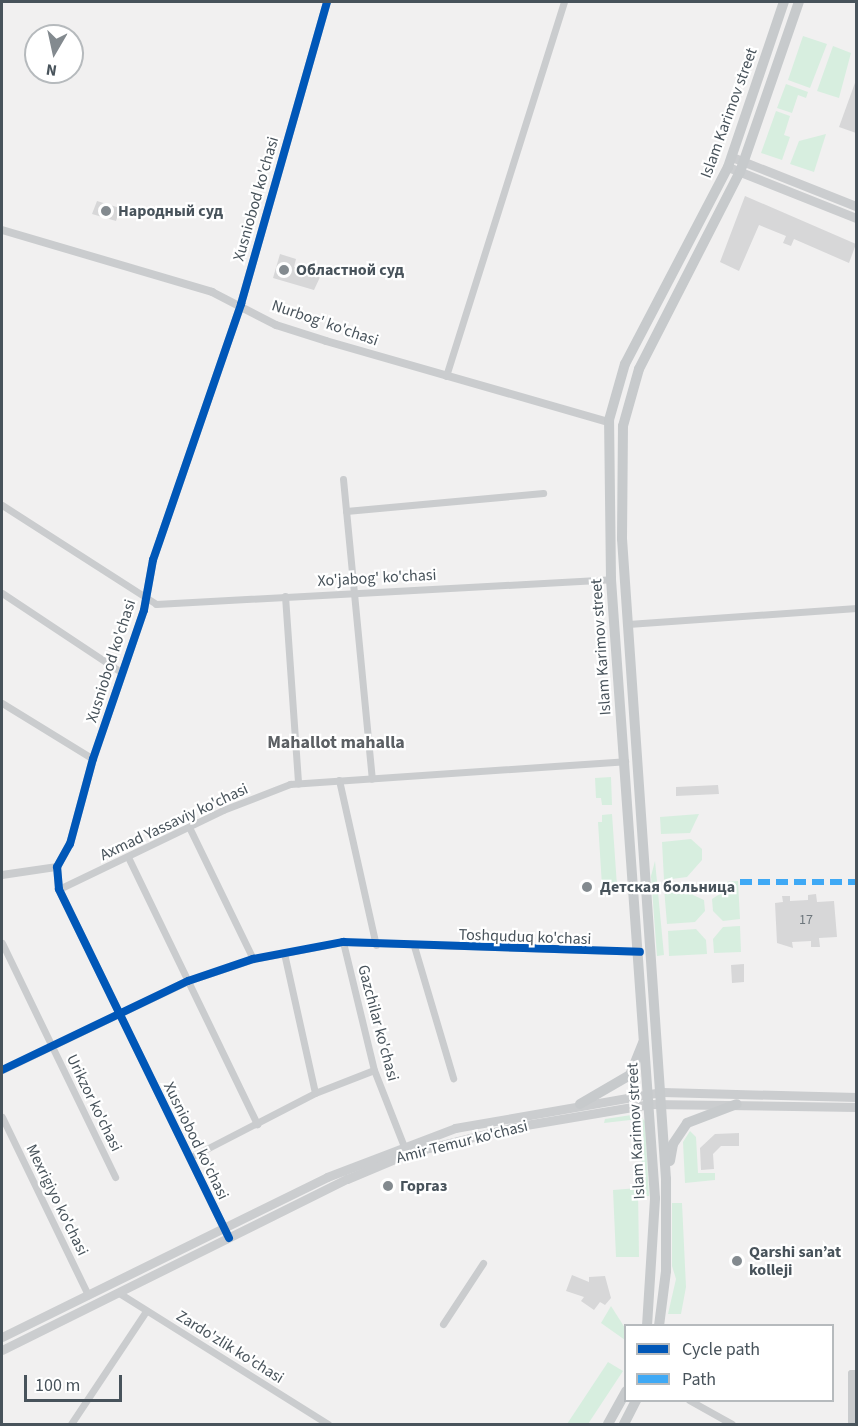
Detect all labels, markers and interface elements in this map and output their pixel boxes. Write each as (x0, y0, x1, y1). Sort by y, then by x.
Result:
north arrow (24, 24, 84, 84)
street label: Islam Karimov street (697, 45, 761, 181)
text: N (45, 58, 58, 82)
street label: Xusniobod ko'chasi (229, 135, 283, 263)
place label: Народный суд (118, 201, 223, 221)
marker: Народный суд (99, 204, 113, 218)
place label: Областной суд (296, 260, 404, 280)
marker: Областной суд (277, 263, 291, 277)
street label: Nurbog' ko'chasi (269, 296, 381, 350)
street label: Xo'jabog' ko'chasi (317, 565, 437, 591)
street label: Islam Karimov street (587, 578, 615, 716)
street label: Xusniobod ko'chasi (82, 597, 140, 725)
district label: Mahallot mahalla (267, 732, 405, 754)
street label: Axmad Yassaviy ko'chasi (97, 779, 251, 865)
place label: Детская больница (600, 877, 735, 897)
marker: Детская больница (578, 878, 596, 896)
house number: 17 (799, 912, 813, 928)
street label: Toshquduq ko'chasi (458, 925, 592, 949)
street label: Gazchilar ko'chasi (353, 963, 403, 1083)
street label: Urikzor ko'chasi (62, 1051, 126, 1155)
street label: Islam Karimov street (623, 1062, 649, 1200)
street label: Xusniobod ko'chasi (159, 1079, 233, 1203)
street label: Amir Temur ko'chasi (394, 1116, 530, 1168)
street label: Mexrigiyo ko'chasi (22, 1141, 92, 1259)
place label: Горгаз (400, 1176, 447, 1196)
marker: Горгаз (381, 1179, 395, 1193)
place label: Qarshi san’at kolleji (749, 1242, 841, 1280)
marker: Qarshi san’at kolleji (730, 1254, 744, 1268)
street label: Zardo'zlik ko'chasi (173, 1306, 287, 1388)
legend (624, 1324, 834, 1402)
text: Cycle path (682, 1337, 760, 1362)
scale bar (27, 1363, 124, 1401)
text: Path (682, 1367, 716, 1392)
text: 100 m (35, 1373, 80, 1398)

